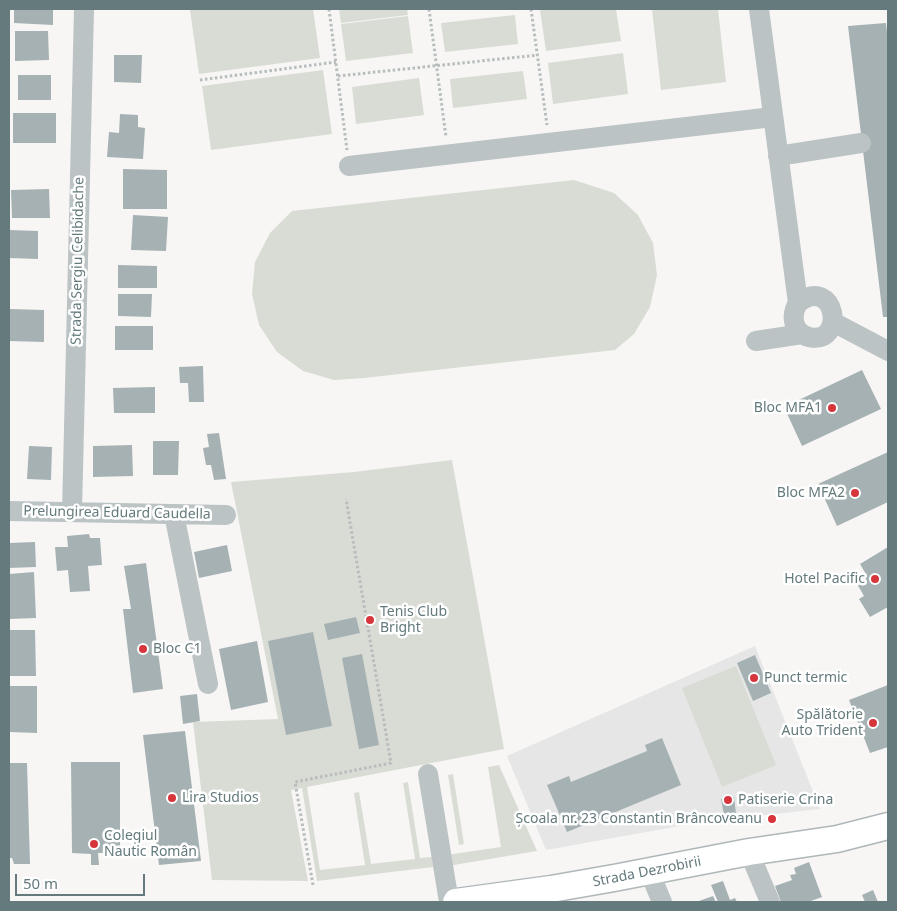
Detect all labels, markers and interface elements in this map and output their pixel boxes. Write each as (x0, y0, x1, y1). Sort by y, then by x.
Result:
street label: Strada Sergiu Celibidache (68, 177, 88, 345)
place label: Bloc MFA1 (754, 400, 822, 416)
marker: Bloc MFA1 (826, 402, 838, 414)
place label: Bloc MFA2 (777, 485, 845, 501)
marker: Bloc MFA2 (849, 487, 861, 499)
street label: Prelungirea Eduard Caudella (23, 503, 211, 523)
place label: Hotel Pacific (784, 571, 865, 587)
marker: Hotel Pacific (869, 573, 881, 585)
place label: Tenis Club Bright (380, 604, 447, 636)
marker: Tenis Club Bright (364, 614, 376, 626)
place label: Bloc C1 (153, 641, 201, 657)
marker: Bloc C1 (137, 643, 149, 655)
place label: Punct termic (764, 670, 847, 686)
marker: Punct termic (748, 672, 760, 684)
place label: Spălătorie Auto Trident (782, 707, 863, 740)
marker: Spălătorie Auto Trident (867, 717, 879, 729)
place label: Lira Studios (182, 790, 259, 806)
marker: Lira Studios (166, 792, 178, 804)
place label: Patiserie Crina (738, 792, 833, 808)
marker: Patiserie Crina (722, 794, 734, 806)
place label: Școala nr. 23 Constantin Brâncoveanu (516, 811, 762, 827)
marker: Școala nr. 23 Constantin Brâncoveanu (766, 813, 778, 825)
place label: Colegiul Nautic Român (104, 828, 197, 860)
marker: Colegiul Nautic Român (88, 838, 100, 850)
street label: Strada Dezrobirii (591, 853, 703, 891)
scale bar (18, 864, 148, 896)
text: 50 m (23, 873, 58, 893)

